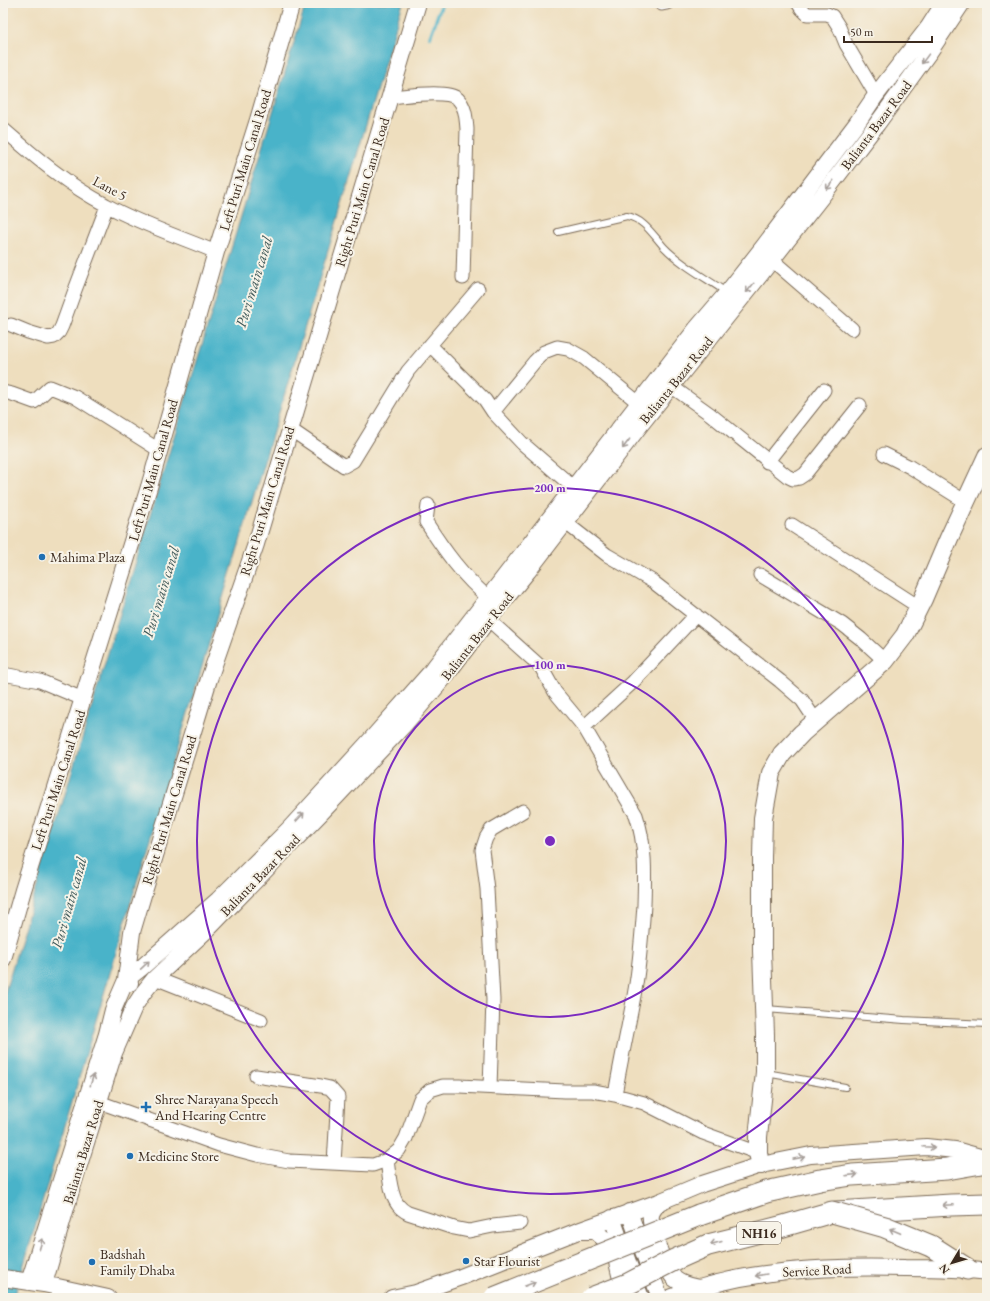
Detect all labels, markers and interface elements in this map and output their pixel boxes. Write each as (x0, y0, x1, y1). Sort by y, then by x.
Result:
scale bar (844, 18, 932, 44)
text: 50 m (850, 24, 874, 40)
one-way arrow (921, 53, 929, 64)
street label: Balianta Bazar Road (836, 76, 916, 173)
street label: Left Puri Main Canal Road (215, 86, 275, 233)
street label: Right Puri Main Canal Road (331, 114, 394, 269)
street label: Lane 5 (90, 172, 130, 204)
one-way arrow (826, 179, 834, 190)
water label: Puri main canal (231, 233, 277, 330)
one-way arrow (746, 282, 755, 293)
street label: Balianta Bazar Road (635, 332, 717, 427)
street label: Left Puri Main Canal Road (124, 396, 182, 543)
street label: Right Puri Main Canal Road (236, 423, 299, 578)
one-way arrow (622, 439, 630, 450)
text: 200 m (534, 480, 566, 496)
water label: Puri main canal (138, 543, 184, 640)
place label: Mahima Plaza (50, 548, 126, 566)
marker: Mahima Plaza (37, 552, 47, 562)
street label: Balianta Bazar Road (437, 587, 518, 684)
text: 100 m (534, 657, 566, 673)
street label: Left Puri Main Canal Road (27, 707, 90, 853)
street label: Right Puri Main Canal Road (138, 732, 201, 887)
one-way arrow (295, 812, 304, 823)
street label: Balianta Bazar Road (216, 829, 304, 920)
centre of rings (543, 834, 557, 848)
water label: Puri main canal (46, 854, 91, 951)
one-way arrow (140, 960, 150, 970)
one-way arrow (89, 1074, 96, 1087)
place label: Shree Narayana Speech And Hearing Centre (154, 1090, 278, 1124)
street label: Balianta Bazar Road (59, 1097, 108, 1206)
marker: Shree Narayana Speech And Hearing Centre (140, 1101, 152, 1113)
one-way arrow (922, 1144, 935, 1151)
place label: Medicine Store (138, 1147, 219, 1165)
marker: Medicine Store (125, 1151, 135, 1161)
one-way arrow (792, 1153, 805, 1161)
one-way arrow (845, 1171, 858, 1179)
one-way arrow (942, 1202, 955, 1209)
road number: NH16 (737, 1222, 781, 1244)
one-way arrow (889, 1227, 901, 1234)
one-way arrow (38, 1238, 45, 1251)
one-way arrow (709, 1240, 722, 1247)
north arrow (932, 1243, 972, 1283)
place label: Badshah Family Dhaba (100, 1245, 175, 1279)
place label: Star Flourist (474, 1252, 540, 1270)
marker: Star Flourist (461, 1256, 471, 1266)
marker: Badshah Family Dhaba (87, 1257, 97, 1267)
street label: Service Road (782, 1259, 853, 1281)
text: N (936, 1261, 952, 1277)
one-way arrow (755, 1271, 768, 1279)
one-way arrow (524, 1279, 536, 1287)

